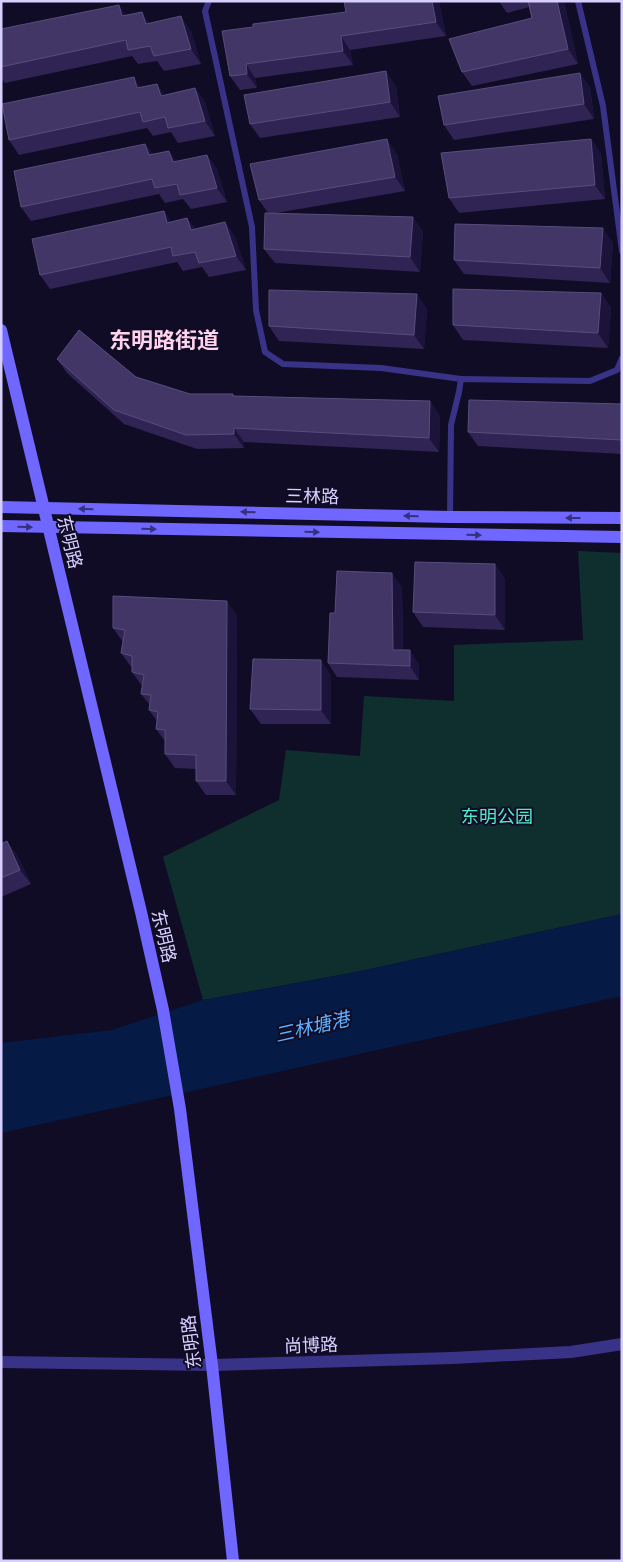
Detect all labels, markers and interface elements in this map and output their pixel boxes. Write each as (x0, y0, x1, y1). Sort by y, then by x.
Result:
district label: 东明路街道 (109, 328, 219, 353)
street label: 三林路 (285, 485, 339, 507)
one-way arrow (77, 505, 93, 513)
one-way arrow (240, 508, 256, 516)
one-way arrow (402, 512, 418, 520)
street label: 东明路 (53, 513, 87, 571)
one-way arrow (565, 514, 581, 522)
one-way arrow (17, 523, 33, 531)
one-way arrow (142, 525, 158, 533)
one-way arrow (304, 528, 320, 536)
one-way arrow (467, 531, 483, 539)
park label: 东明公园 (461, 806, 533, 827)
street label: 东明路 (148, 907, 180, 965)
water label: 三林塘港 (272, 1007, 355, 1047)
street label: 东明路 (177, 1314, 205, 1370)
street label: 尚博路 (284, 1334, 338, 1356)

